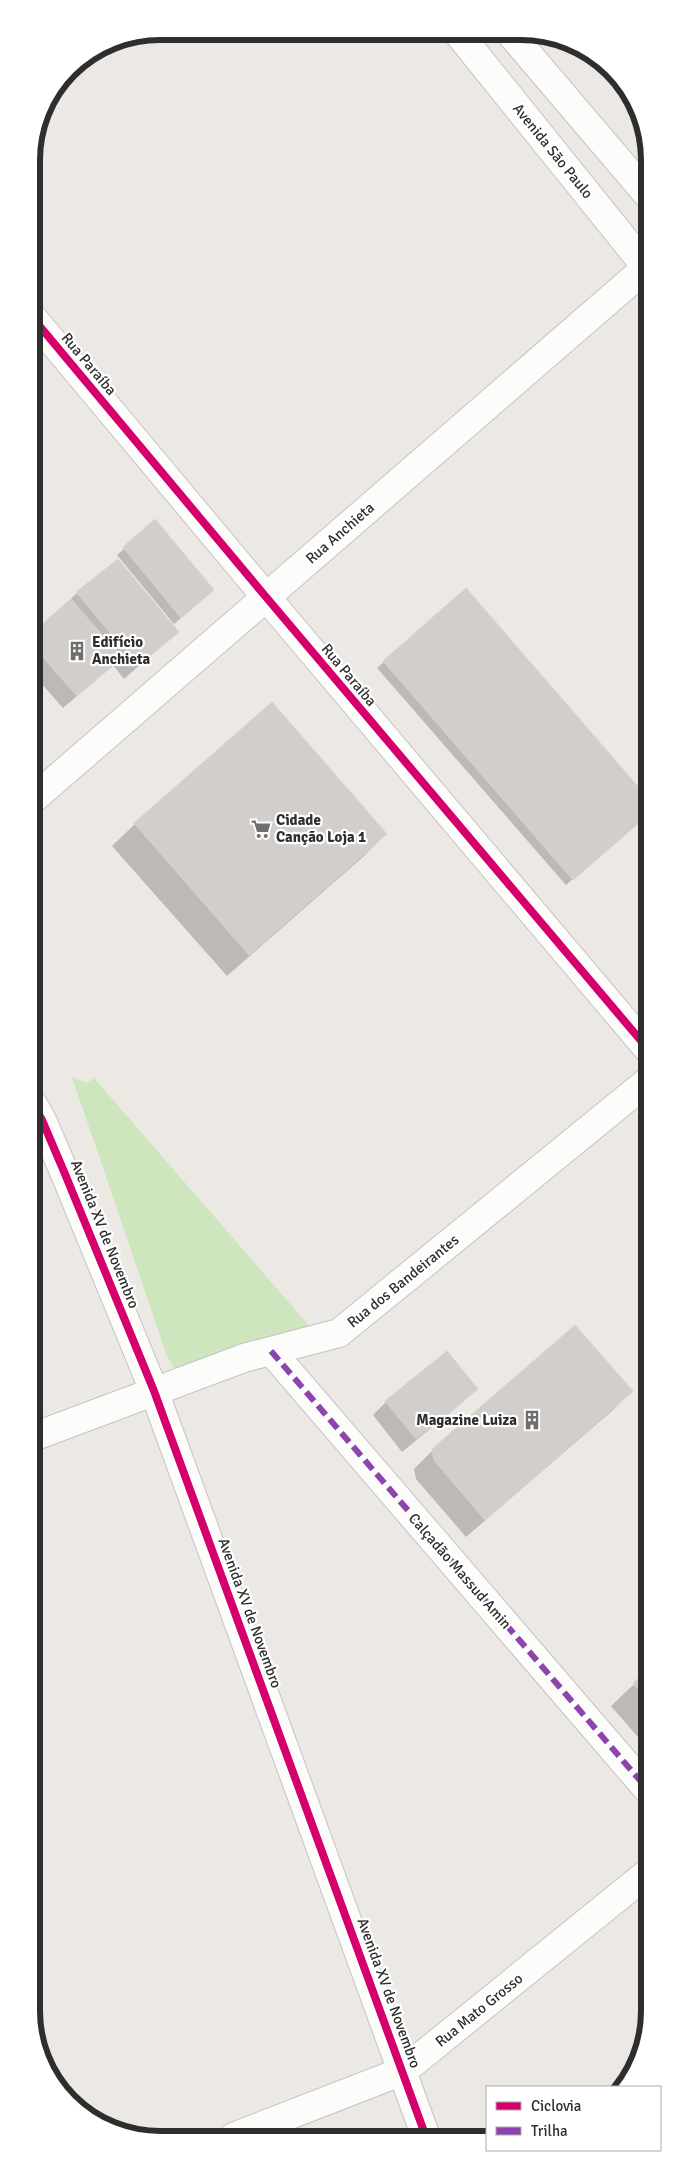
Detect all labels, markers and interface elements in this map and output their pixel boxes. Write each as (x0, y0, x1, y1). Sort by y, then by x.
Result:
street label: Avenida São Paulo (509, 100, 597, 202)
street label: Rua Paraíba (58, 329, 120, 399)
street label: Rua Anchieta (302, 498, 378, 568)
place label: Edifício Anchieta (92, 633, 151, 668)
building icon: Edifício Anchieta (66, 640, 88, 662)
street label: Rua Paraíba (318, 640, 380, 710)
place label: Cidade Canção Loja 1 (276, 811, 366, 846)
supermarket icon: Cidade Canção Loja 1 (250, 818, 272, 840)
street label: Avenida XV de Novembro (67, 1157, 143, 1311)
street label: Rua dos Bandeirantes (344, 1230, 463, 1331)
building icon: Magazine Luiza (521, 1409, 543, 1431)
place label: Magazine Luiza (416, 1411, 517, 1429)
street label: Calçadão Massud Amin (405, 1509, 515, 1633)
street label: Avenida XV de Novembro (214, 1535, 286, 1691)
street label: Avenida XV de Novembro (353, 1915, 425, 2071)
street label: Rua Mato Grosso (432, 1969, 526, 2051)
legend (486, 2086, 661, 2151)
text: Ciclovia (531, 2097, 581, 2115)
text: Trilha (531, 2122, 568, 2140)

